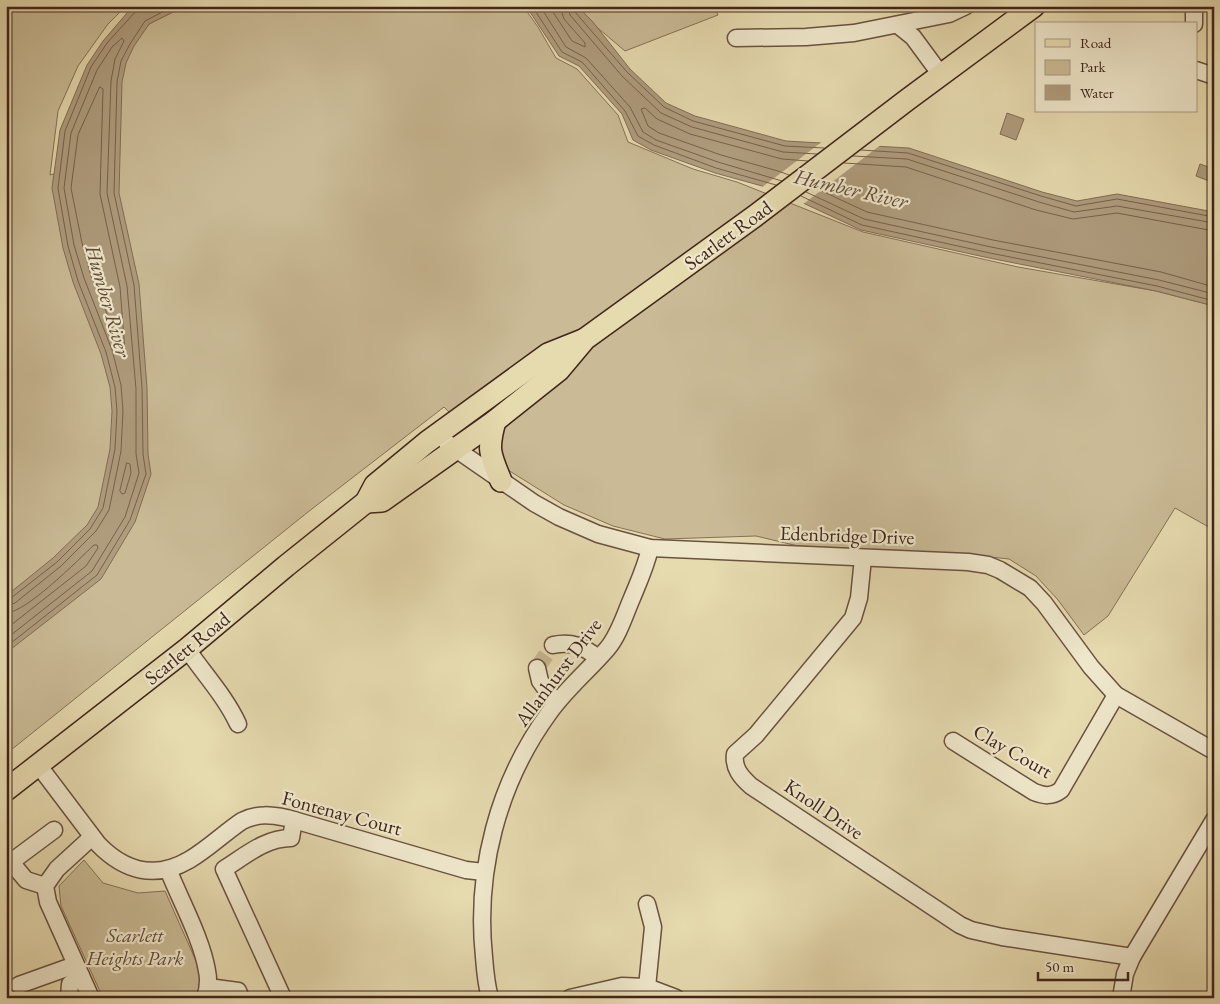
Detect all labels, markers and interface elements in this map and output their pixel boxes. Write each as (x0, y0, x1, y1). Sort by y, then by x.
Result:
legend (1035, 22, 1198, 112)
text: Road (1080, 33, 1112, 52)
text: Park (1080, 57, 1107, 76)
text: Water (1080, 83, 1114, 102)
water label: Humber River (791, 162, 911, 215)
street label: Scarlett Road (679, 194, 778, 276)
water label: Humber River (79, 241, 138, 361)
street label: Edenbridge Drive (779, 520, 915, 550)
street label: Scarlett Road (139, 605, 236, 690)
street label: Allanhurst Drive (508, 613, 607, 732)
street label: Clay Court (969, 718, 1058, 784)
street label: Knoll Drive (779, 773, 869, 845)
street label: Fontenay Court (279, 785, 405, 842)
park label: Scarlett Heights Park (85, 922, 184, 971)
scale bar (1038, 949, 1128, 981)
text: 50 m (1045, 957, 1074, 976)

